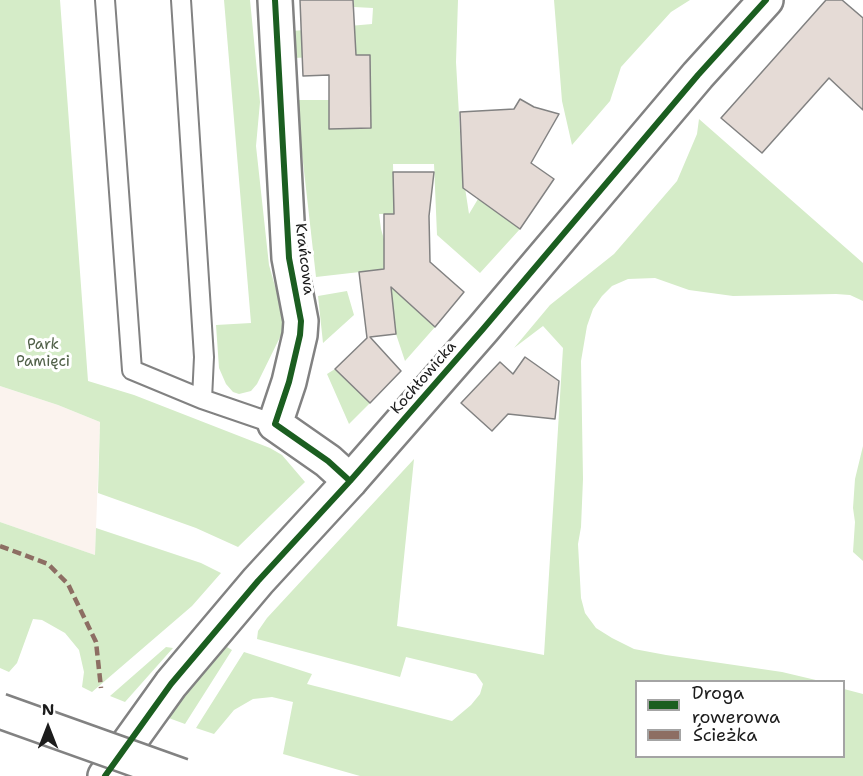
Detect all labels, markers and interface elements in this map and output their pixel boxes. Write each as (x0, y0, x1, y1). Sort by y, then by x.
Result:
street label: Krańcowa (291, 222, 317, 296)
park label: Park Pamięci (16, 336, 70, 371)
street label: Kochłowicka (388, 338, 460, 418)
legend (635, 680, 845, 758)
text: Droga rowerowa (692, 681, 780, 729)
north arrow (18, 698, 78, 758)
text: N (42, 699, 54, 720)
text: Ścieżka (693, 723, 757, 747)

